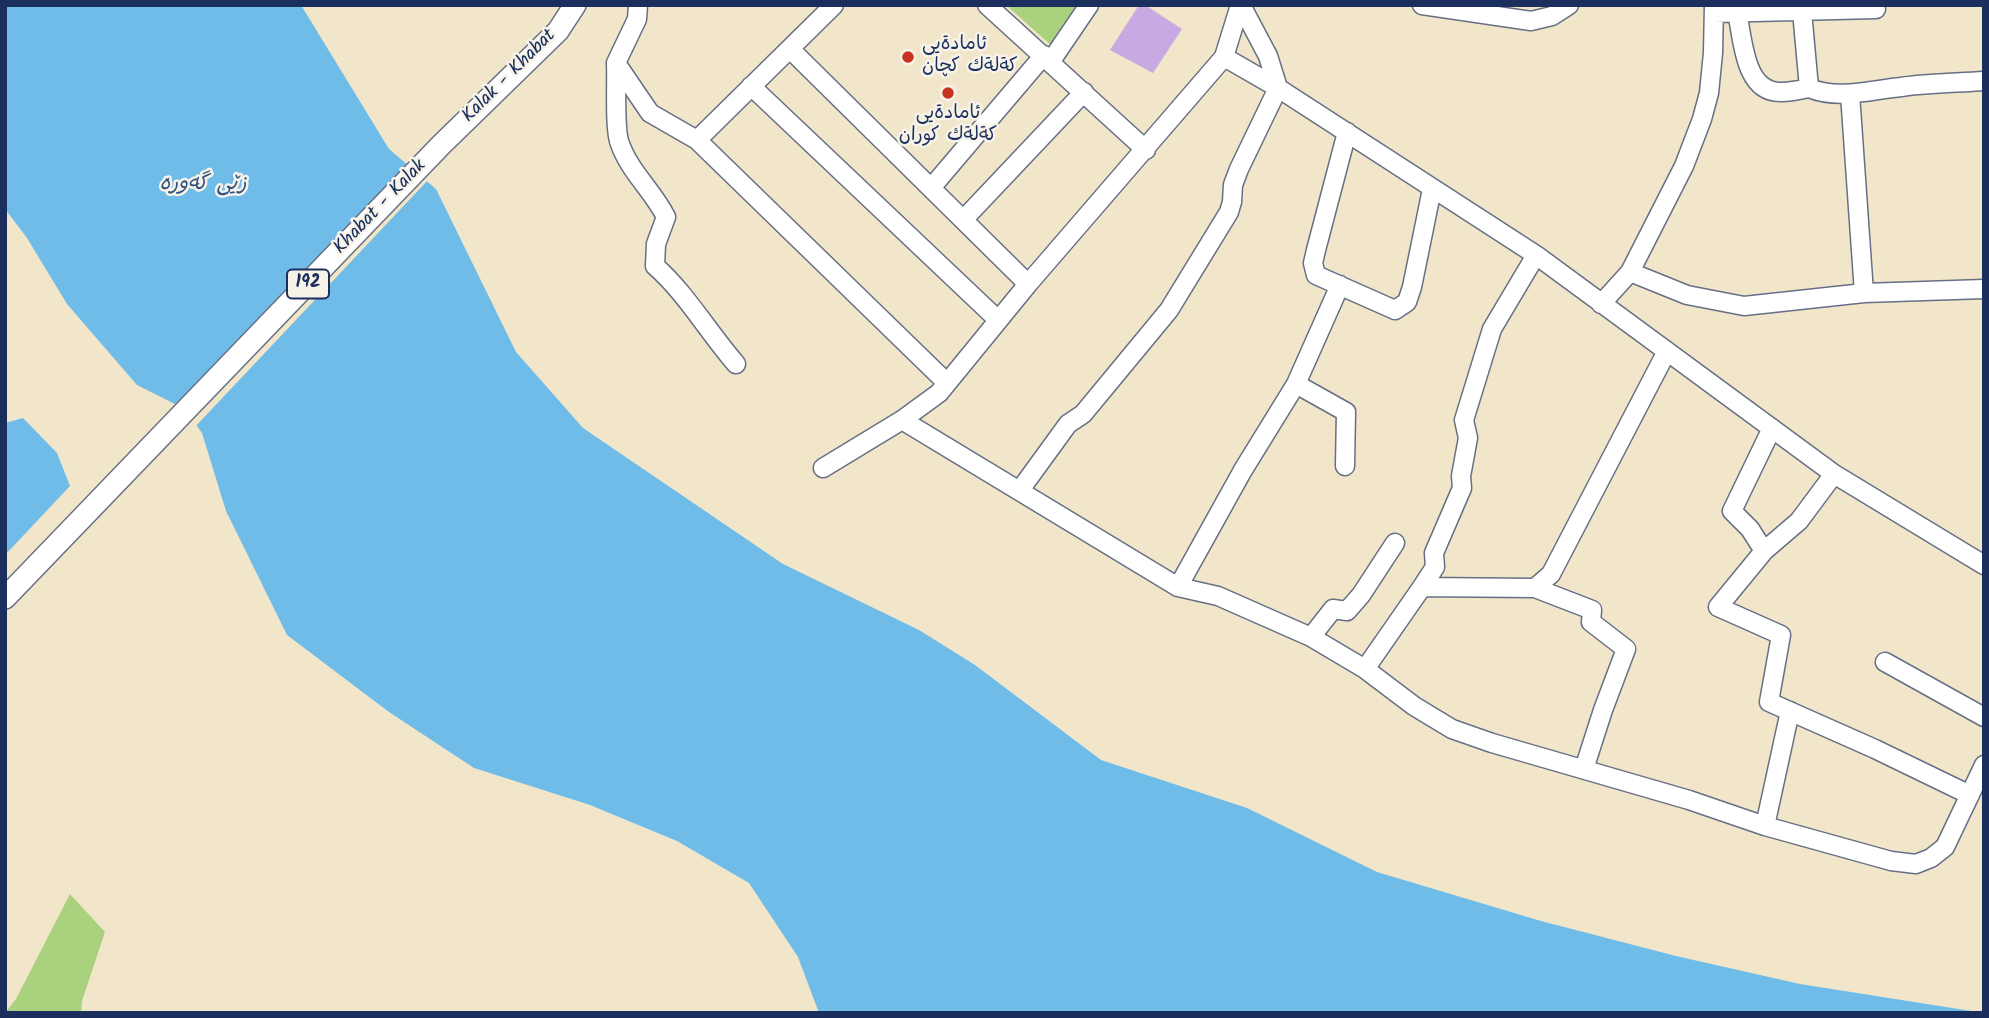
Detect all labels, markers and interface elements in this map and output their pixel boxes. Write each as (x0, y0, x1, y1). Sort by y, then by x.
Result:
street label: Kalak - Khabat (458, 25, 562, 129)
place label: ئامادةيى كةلةك كچان (922, 35, 1018, 79)
marker: ئامادةيى كةلةك كچان (900, 49, 916, 65)
marker: ئامادةيى كةلةك كوران (940, 85, 956, 101)
place label: ئامادةيى كةلةك كوران (899, 104, 997, 148)
street label: Khabat - Kalak (330, 156, 432, 260)
water label: زێی گەورە (160, 172, 246, 198)
road number: 192 (287, 270, 329, 298)

